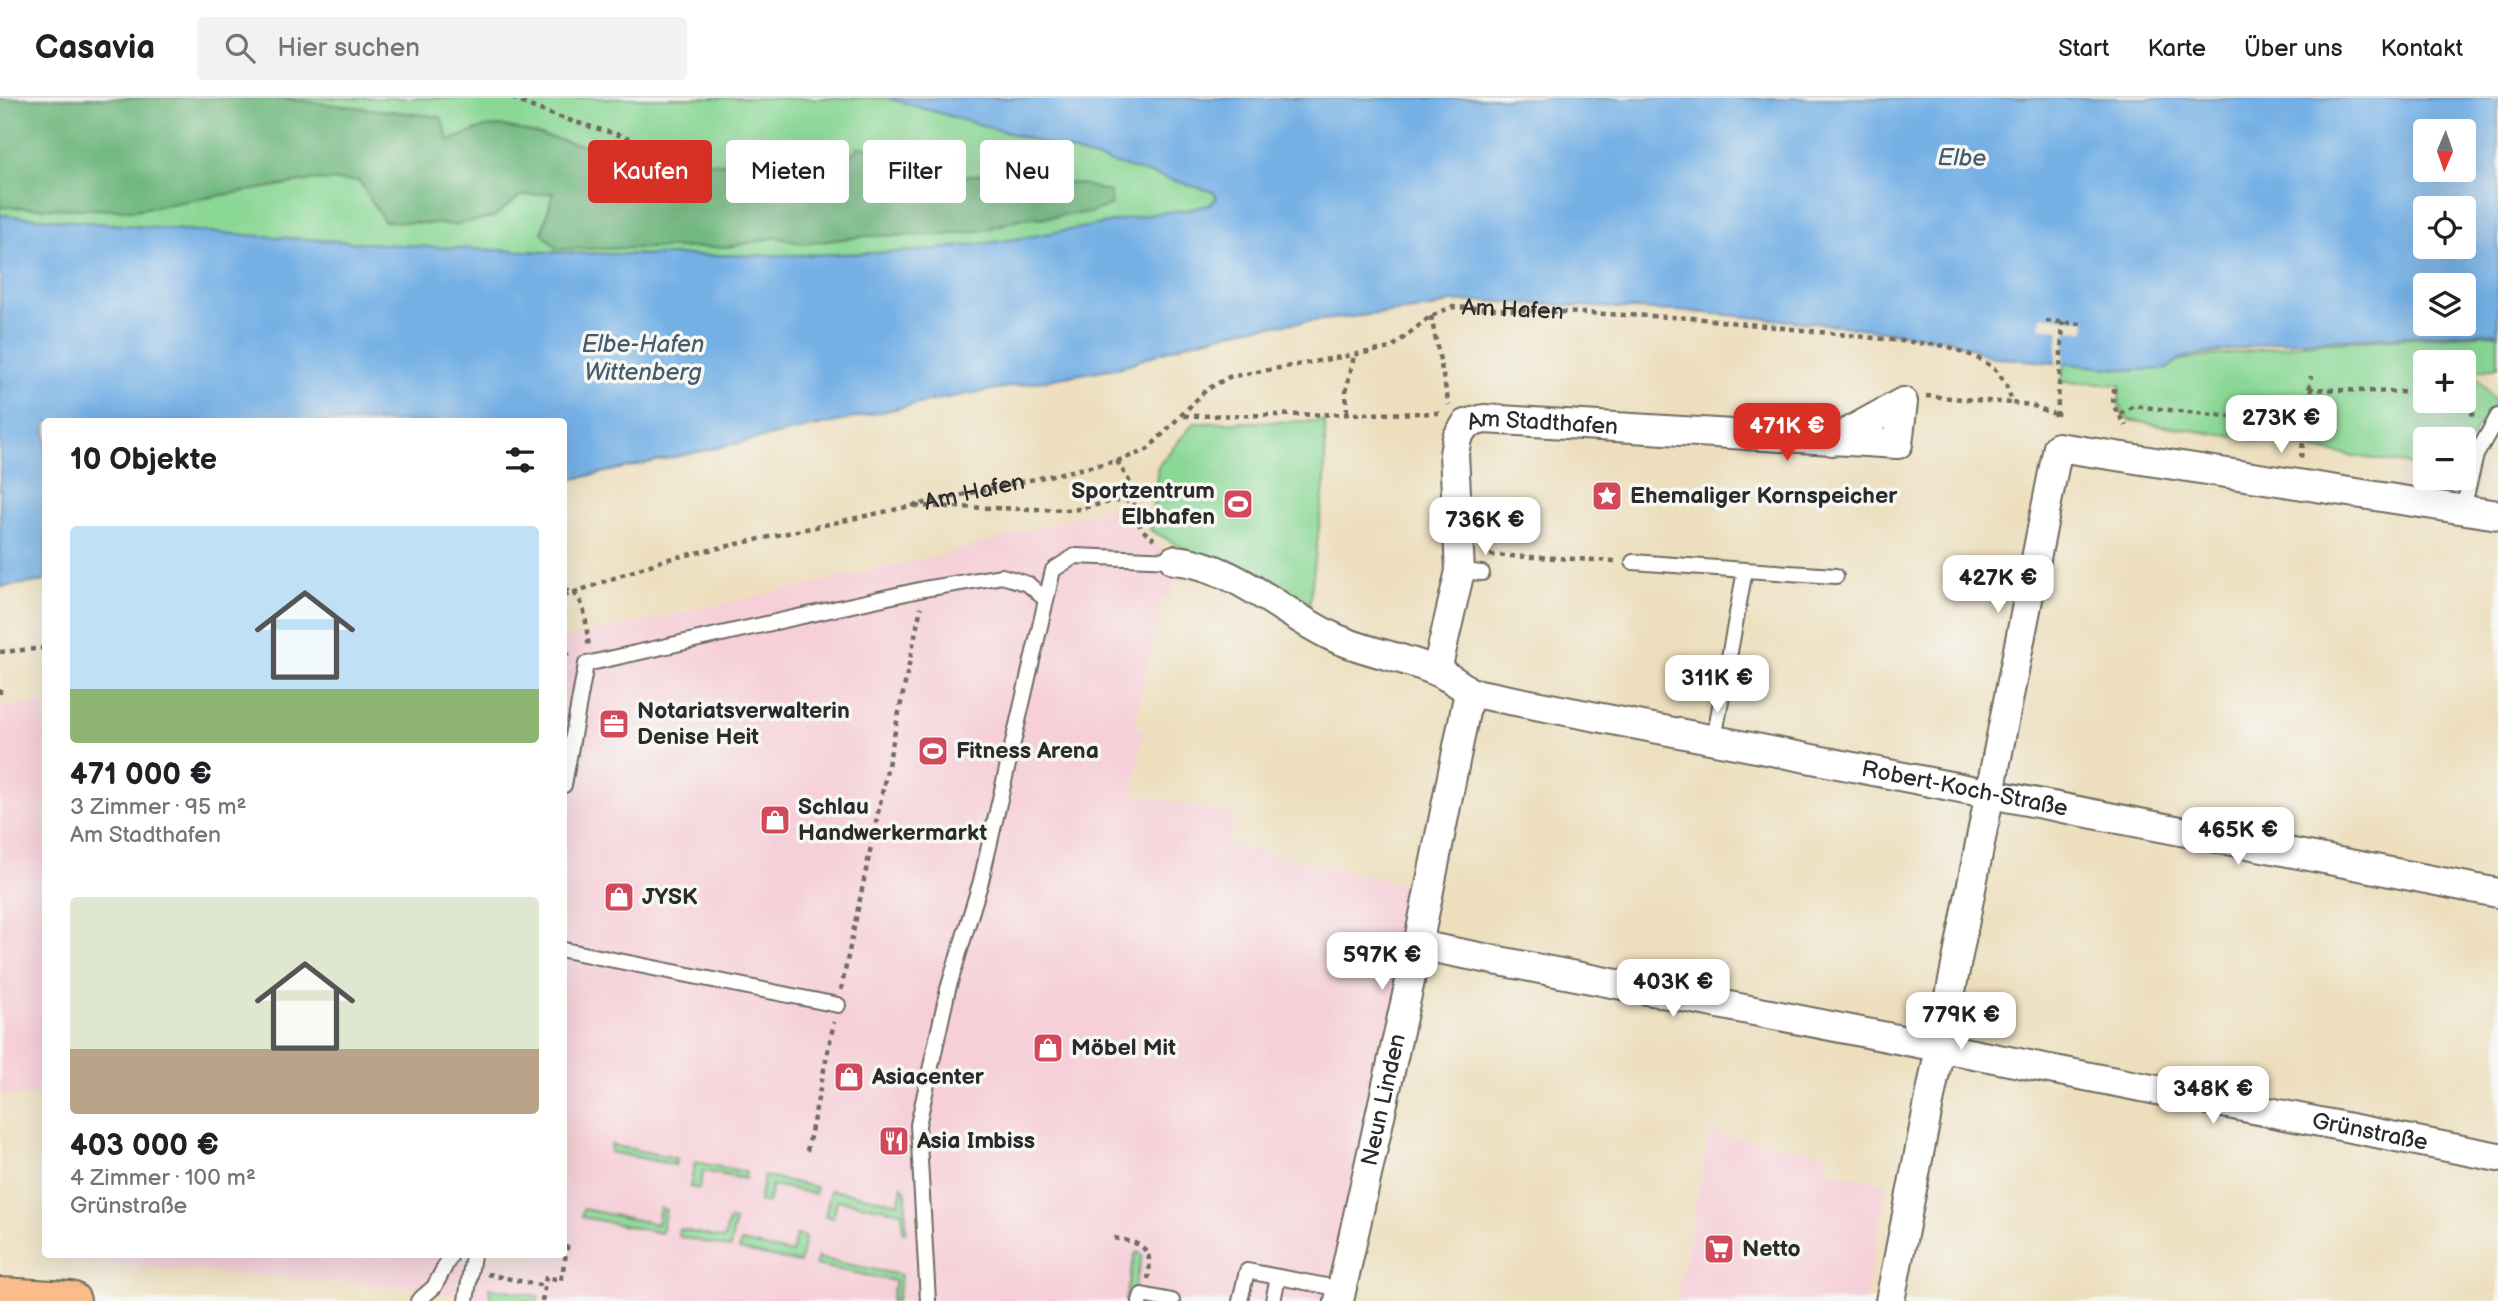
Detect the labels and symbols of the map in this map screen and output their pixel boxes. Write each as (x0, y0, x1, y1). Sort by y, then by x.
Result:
north arrow (2413, 119, 2476, 182)
water label: Elbe (1937, 143, 1987, 173)
street label: Am Hafen (1461, 293, 1564, 326)
water label: Elbe-Hafen Wittenberg (582, 330, 704, 387)
pin: 273K € (2224, 396, 2338, 455)
pin: 471K € (1730, 404, 1844, 463)
street label: Am Stadthafen (1464, 405, 1619, 441)
street label: Am Hafen (922, 468, 1027, 517)
place label: Sportzentrum Elbhafen (1071, 477, 1215, 531)
place icon: Ehemaliger Kornspeicher (1590, 479, 1624, 513)
place label: Ehemaliger Kornspeicher (1630, 482, 1898, 510)
sports icon: Sportzentrum Elbhafen (1221, 487, 1255, 521)
pin: 736K € (1428, 498, 1542, 557)
pin: 427K € (1941, 556, 2055, 615)
pin: 311K € (1660, 656, 1774, 715)
place label: Notariatsverwalterin Denise Heit (637, 697, 850, 751)
office icon: Notariatsverwalterin Denise Heit (597, 707, 631, 741)
sports icon: Fitness Arena (916, 734, 950, 768)
place label: Fitness Arena (956, 737, 1099, 765)
street label: Robert-Koch-Straße (1859, 755, 2070, 823)
place label: Schlau Handwerkermarkt (798, 793, 987, 847)
shop icon: Schlau Handwerkermarkt (758, 803, 792, 837)
pin: 465K € (2181, 808, 2295, 867)
shop icon: JYSK (602, 880, 636, 914)
place label: JYSK (642, 883, 698, 911)
pin: 597K € (1325, 932, 1439, 992)
pin: 403K € (1616, 960, 1730, 1019)
pin: 779K € (1904, 992, 2018, 1052)
shop icon: Möbel Mit (1031, 1031, 1065, 1065)
street label: Neun Linden (1355, 1031, 1412, 1169)
place label: Möbel Mit (1071, 1034, 1176, 1062)
shop icon: Asiacenter (832, 1060, 866, 1094)
place label: Asiacenter (871, 1063, 985, 1091)
pin: 348K € (2156, 1066, 2270, 1126)
street label: Grünstraße (2310, 1107, 2430, 1157)
restaurant icon: Asia Imbiss (877, 1124, 911, 1158)
place label: Asia Imbiss (916, 1127, 1035, 1155)
supermarket icon: Netto (1702, 1232, 1736, 1266)
place label: Netto (1742, 1235, 1801, 1263)

